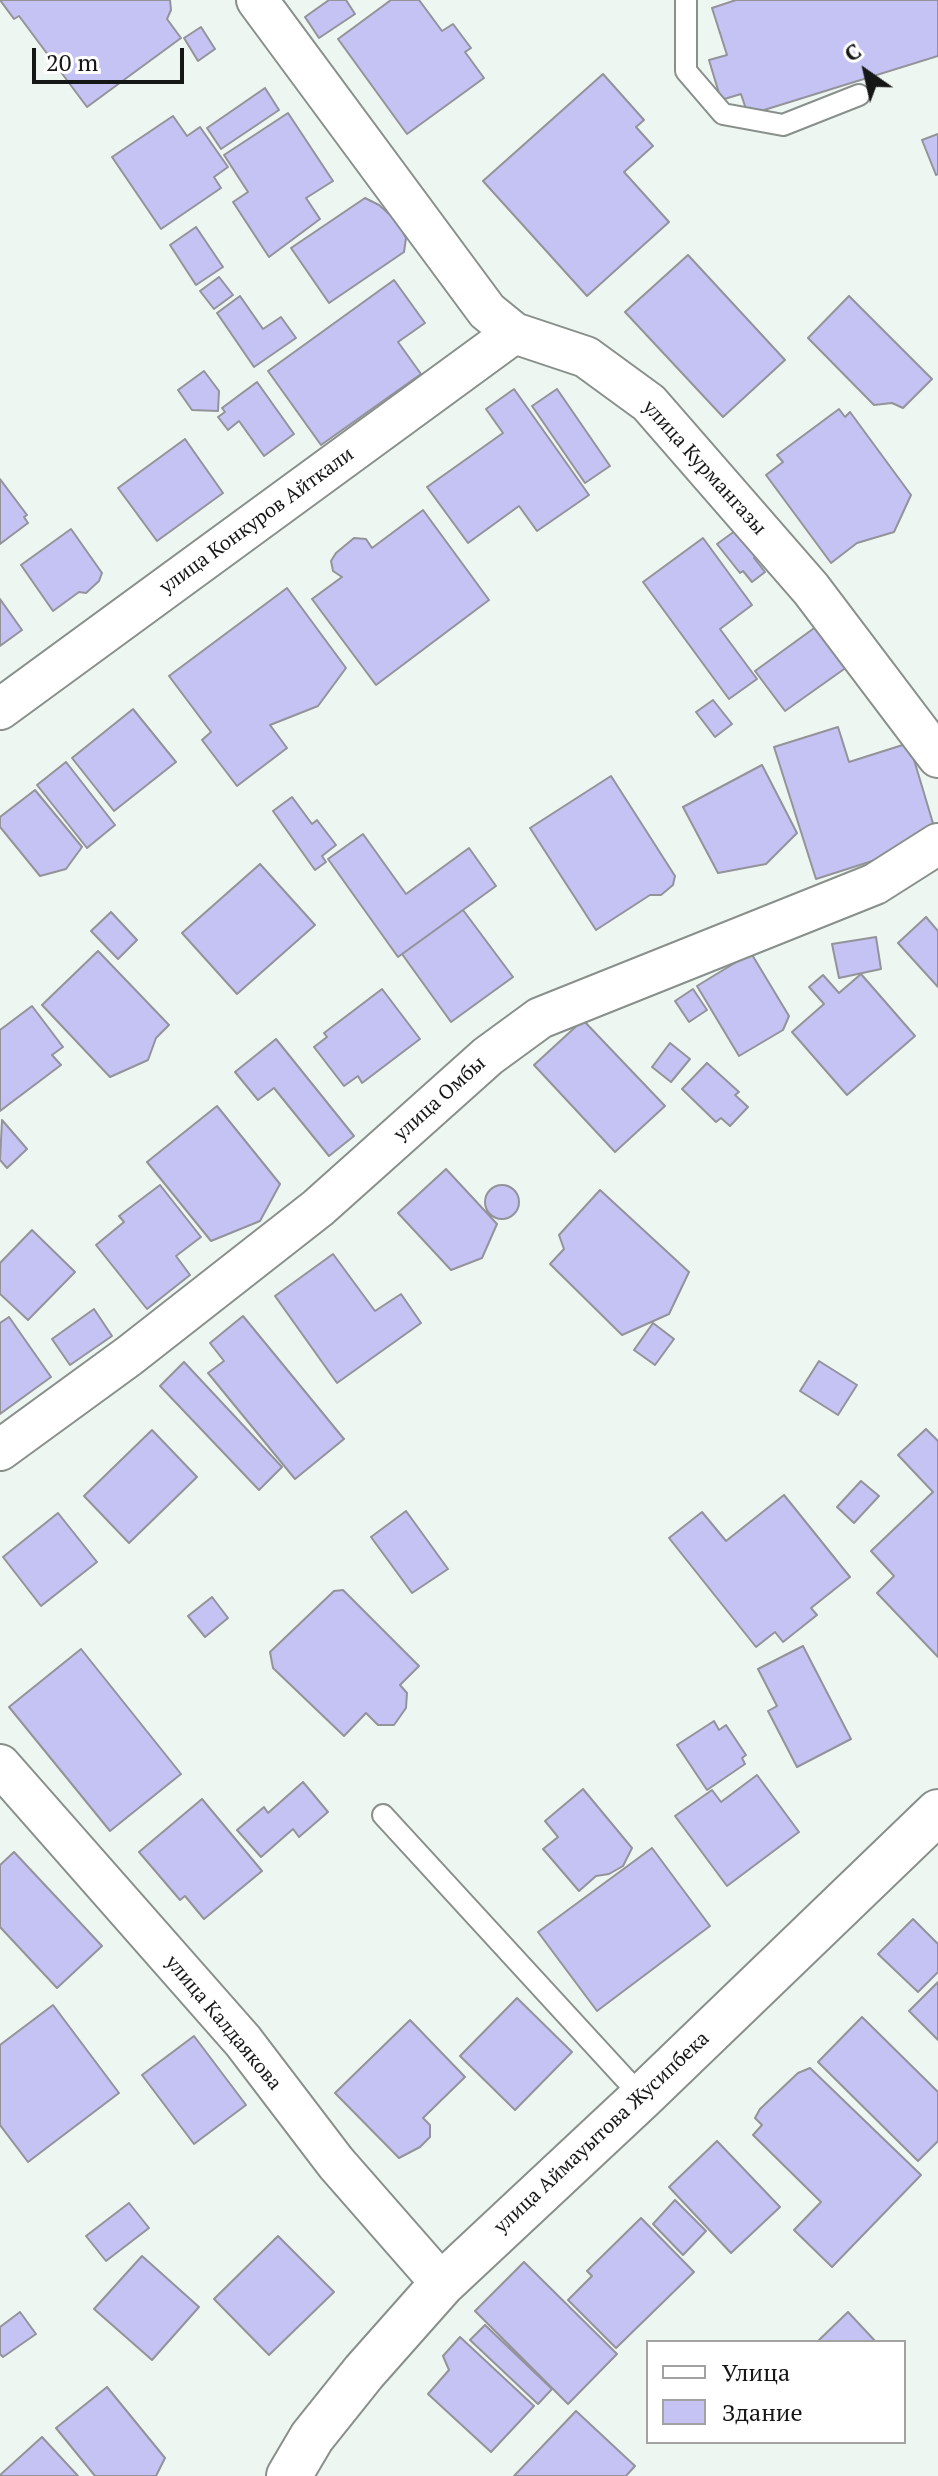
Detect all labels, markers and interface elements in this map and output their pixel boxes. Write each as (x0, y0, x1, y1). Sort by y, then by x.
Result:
scale bar (36, 32, 188, 82)
north arrow (826, 32, 906, 112)
text: С (838, 36, 866, 68)
text: 20 m (46, 46, 98, 78)
street label: улица Курмангазы (637, 396, 771, 540)
street label: улица Конкуров Айткали (155, 443, 359, 599)
street label: улица Омбы (389, 1052, 491, 1146)
street label: улица Калдаякова (160, 1951, 286, 2095)
street label: улица Аймауытова Жусипбека (489, 2027, 715, 2239)
legend (646, 2340, 906, 2444)
text: Улица (722, 2356, 790, 2388)
text: Здание (722, 2396, 803, 2428)

